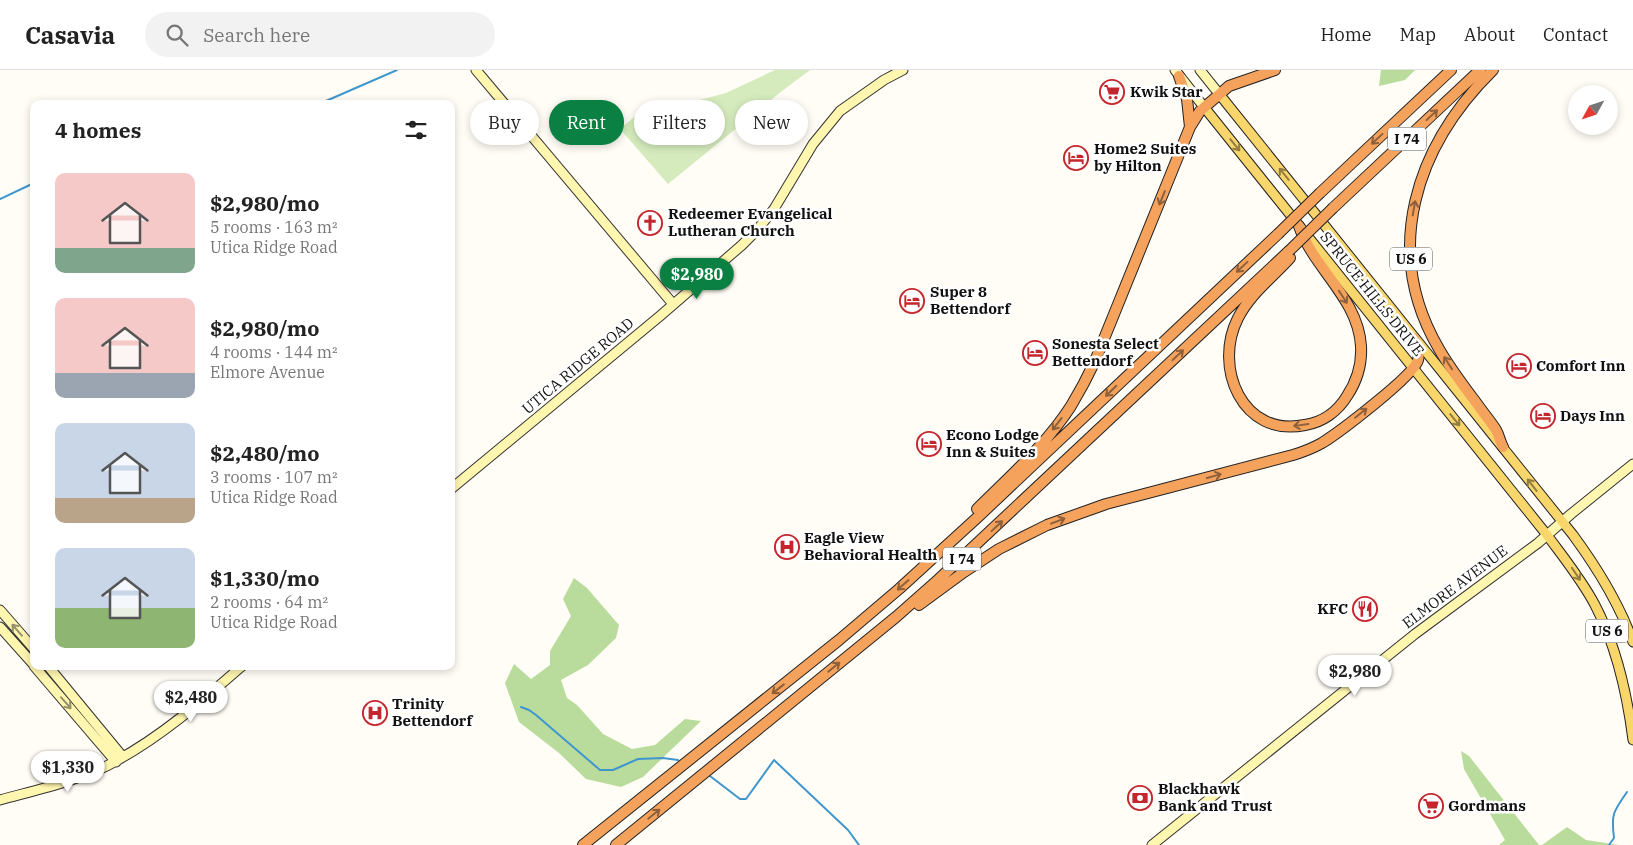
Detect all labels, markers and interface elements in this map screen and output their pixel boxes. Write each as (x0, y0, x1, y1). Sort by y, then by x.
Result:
search box (145, 12, 495, 57)
text: Casavia (25, 19, 115, 51)
icon: search (163, 21, 191, 49)
text: Search here (203, 23, 310, 47)
text: Home (1320, 23, 1372, 46)
text: Map (1400, 23, 1436, 46)
text: About (1464, 23, 1515, 46)
text: Contact (1543, 23, 1608, 46)
supermarket icon: Kwik Star (1099, 79, 1125, 105)
place label: Kwik Star (1130, 82, 1203, 101)
north arrow (1568, 85, 1618, 135)
map controls (1568, 85, 1618, 135)
chip: Buy (470, 100, 539, 145)
chip: Rent (549, 100, 624, 145)
chip: Filters (634, 100, 725, 145)
chip: New (735, 100, 808, 145)
one-way arrow (1426, 109, 1439, 121)
text: 4 homes (55, 116, 141, 144)
icon: filters (402, 116, 430, 144)
road number: I 74 (1388, 128, 1426, 150)
one-way arrow (1371, 133, 1384, 145)
one-way arrow (1229, 138, 1240, 151)
place label: Home2 Suites by Hilton (1094, 139, 1196, 175)
hotel icon: Home2 Suites by Hilton (1063, 145, 1089, 171)
one-way arrow (1278, 168, 1289, 181)
text: $2,980/mo (210, 189, 319, 217)
one-way arrow (1156, 190, 1166, 205)
icon: home (95, 193, 155, 253)
one-way arrow (1409, 201, 1419, 217)
place label: Redeemer Evangelical Lutheran Church (668, 204, 832, 240)
church icon: Redeemer Evangelical Lutheran Church (637, 210, 663, 236)
text: 5 rooms · 163 m² (210, 217, 338, 237)
street label: SPRUCE HILLS DRIVE (1316, 228, 1428, 360)
text: Utica Ridge Road (210, 237, 338, 257)
road number: US 6 (1390, 248, 1432, 270)
pin: $2,980 (656, 258, 738, 300)
one-way arrow (1236, 261, 1249, 273)
text: $2,980 (671, 264, 723, 284)
place label: Super 8 Bettendorf (930, 282, 1011, 318)
hotel icon: Super 8 Bettendorf (899, 288, 925, 314)
one-way arrow (1338, 289, 1348, 303)
street label: UTICA RIDGE ROAD (518, 313, 638, 418)
text: $2,980/mo (210, 314, 319, 342)
icon: home (95, 318, 155, 378)
place label: Sonesta Select Bettendorf (1052, 334, 1159, 370)
hotel icon: Sonesta Select Bettendorf (1022, 340, 1048, 366)
text: 4 rooms · 144 m² (210, 342, 338, 362)
one-way arrow (1172, 349, 1185, 361)
hotel icon: Comfort Inn (1506, 353, 1532, 379)
one-way arrow (1443, 356, 1453, 370)
place label: Comfort Inn (1536, 356, 1626, 375)
text: Elmore Avenue (210, 362, 325, 382)
one-way arrow (1105, 385, 1118, 397)
hotel icon: Days Inn (1530, 403, 1556, 429)
place label: Days Inn (1560, 406, 1625, 425)
one-way arrow (1354, 408, 1367, 419)
one-way arrow (1450, 414, 1461, 427)
one-way arrow (1052, 418, 1063, 431)
one-way arrow (1294, 421, 1310, 431)
place label: Econo Lodge Inn & Suites (946, 425, 1039, 461)
hotel icon: Econo Lodge Inn & Suites (916, 431, 942, 457)
text: $2,480/mo (210, 439, 319, 467)
icon: home (95, 443, 155, 503)
text: 3 rooms · 107 m² (210, 467, 338, 487)
one-way arrow (1206, 471, 1222, 480)
one-way arrow (1527, 479, 1538, 492)
text: Utica Ridge Road (210, 487, 338, 507)
one-way arrow (1050, 515, 1065, 525)
one-way arrow (990, 520, 1003, 532)
place label: Eagle View Behavioral Health (804, 528, 938, 564)
hospital icon: Eagle View Behavioral Health (774, 534, 800, 560)
street label: ELMORE AVENUE (1398, 541, 1511, 632)
road number: I 74 (943, 548, 981, 570)
text: $1,330/mo (210, 564, 319, 592)
one-way arrow (1571, 567, 1581, 581)
icon: home (95, 568, 155, 628)
one-way arrow (897, 579, 910, 591)
text: 2 rooms · 64 m² (210, 592, 328, 612)
restaurant icon: KFC (1352, 596, 1378, 622)
place label: KFC (1317, 599, 1348, 618)
text: Utica Ridge Road (210, 612, 338, 632)
road number: US 6 (1586, 620, 1628, 642)
one-way arrow (11, 623, 23, 636)
pin: $2,980 (1314, 654, 1396, 697)
text: $2,980 (1329, 661, 1381, 681)
one-way arrow (828, 662, 841, 673)
pin: $2,480 (150, 680, 232, 723)
one-way arrow (772, 683, 785, 694)
text: $2,480 (165, 687, 217, 707)
place label: Trinity Bettendorf (392, 694, 473, 730)
one-way arrow (61, 696, 72, 709)
hospital icon: Trinity Bettendorf (362, 700, 388, 726)
pin: $1,330 (27, 750, 109, 793)
text: $1,330 (42, 757, 94, 777)
place label: Blackhawk Bank and Trust (1158, 779, 1273, 815)
bank icon: Blackhawk Bank and Trust (1127, 785, 1153, 811)
supermarket icon: Gordmans (1418, 793, 1444, 819)
place label: Gordmans (1448, 796, 1526, 815)
one-way arrow (647, 809, 660, 820)

